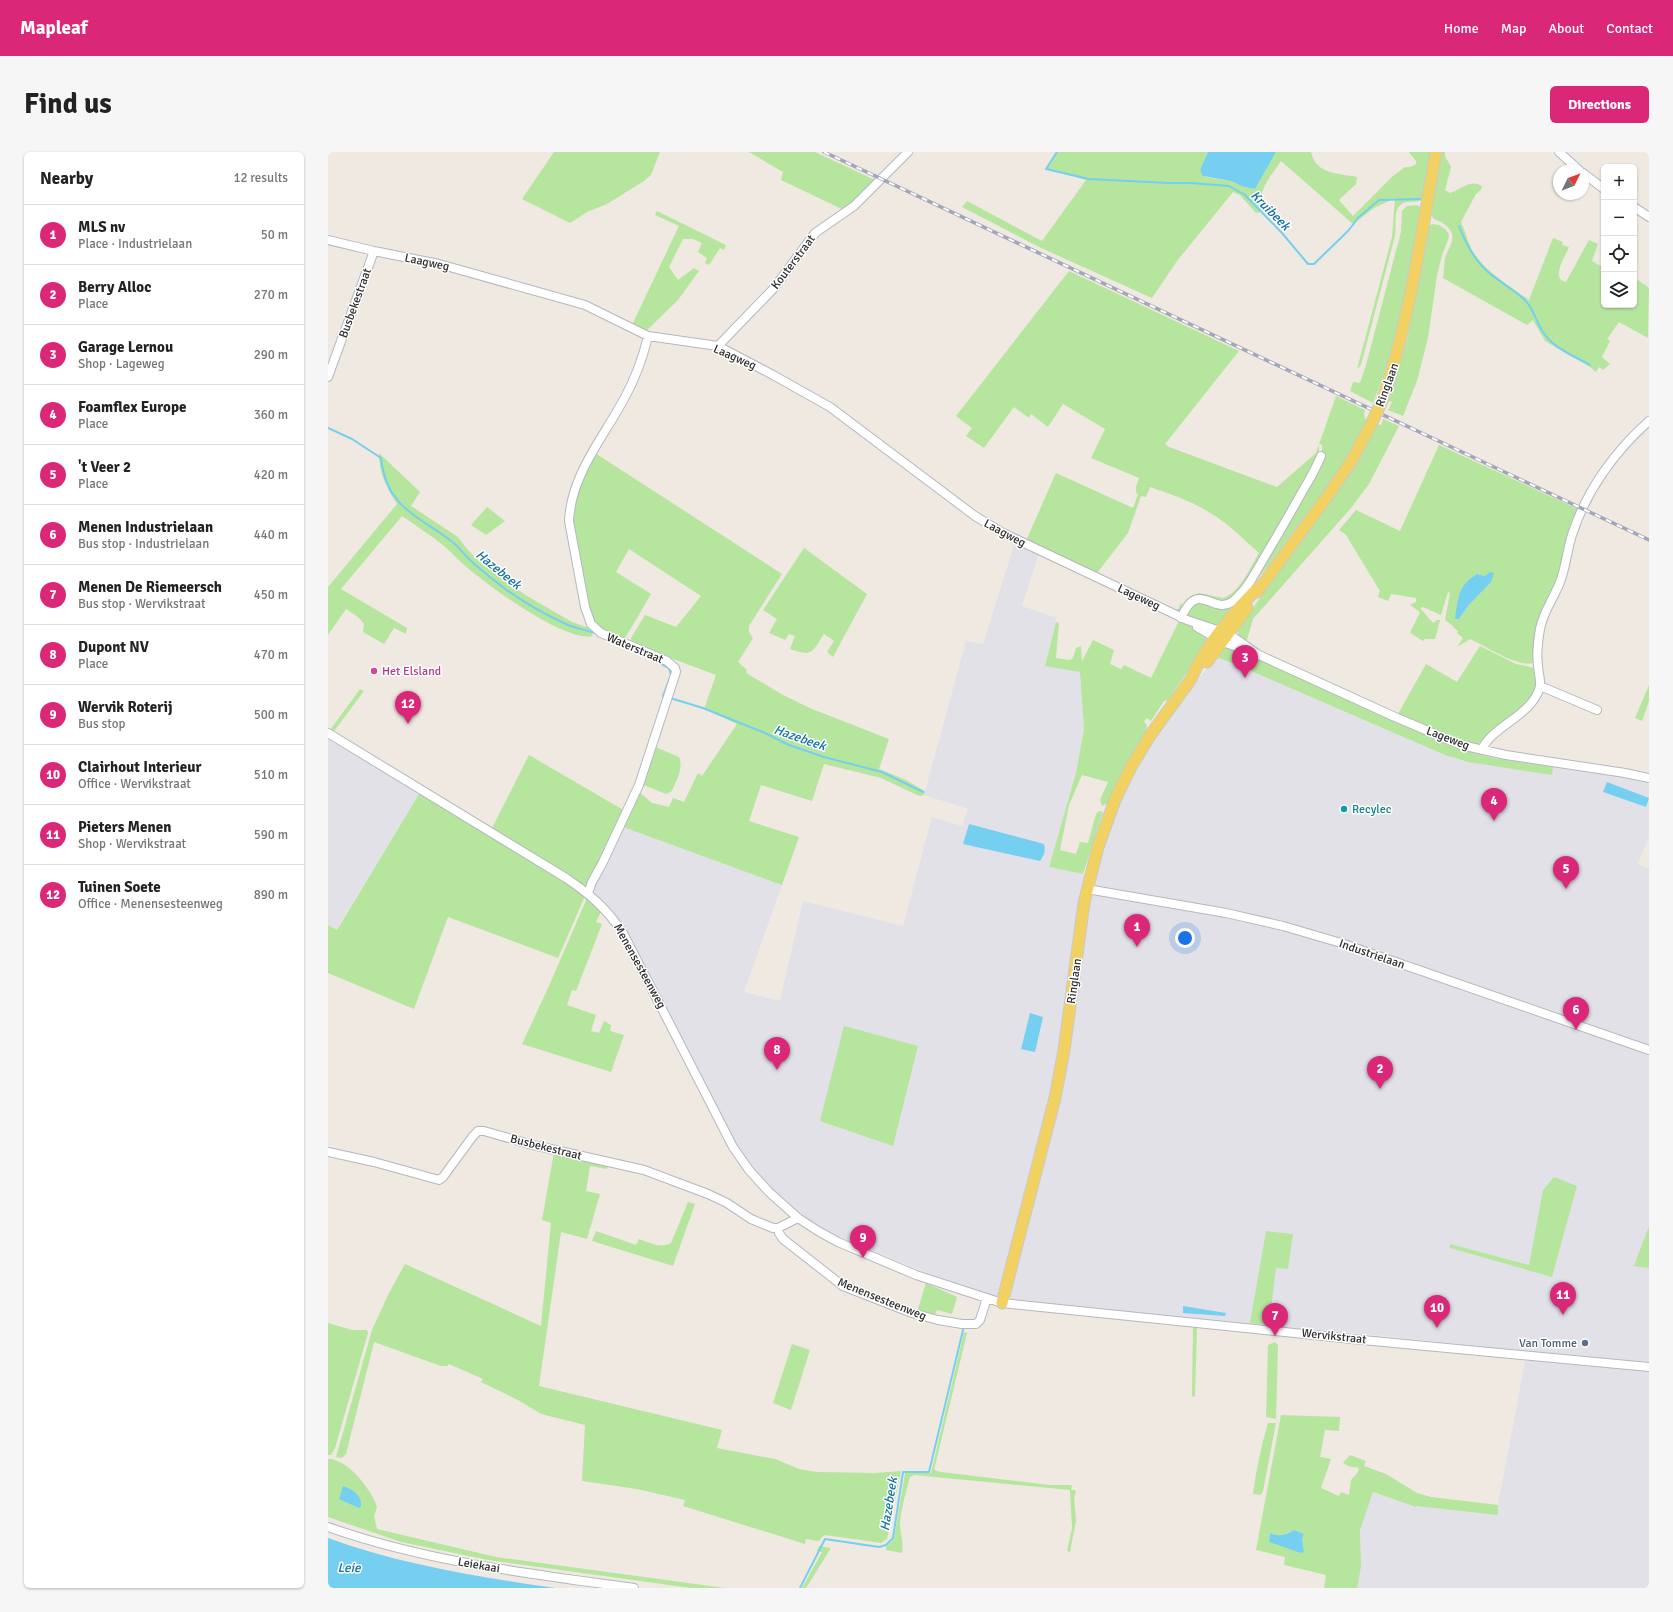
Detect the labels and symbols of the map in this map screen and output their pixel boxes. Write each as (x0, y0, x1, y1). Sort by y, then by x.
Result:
north arrow (1553, 164, 1589, 200)
water label: Kruibeek (1247, 188, 1294, 235)
street label: Kouterstraat (768, 232, 819, 292)
street label: Laagweg (403, 250, 451, 275)
street label: Busbekestraat (336, 266, 375, 340)
street label: Laagweg (711, 341, 759, 374)
street label: Ringlaan (1373, 361, 1402, 409)
street label: Laagweg (981, 516, 1028, 551)
water label: Hazebeek (472, 547, 525, 594)
street label: Lageweg (1115, 581, 1162, 614)
street label: Waterstraat (604, 630, 665, 667)
pin: 3 (1232, 645, 1258, 678)
place label: Het Elsland (382, 664, 441, 679)
marker: Het Elsland (369, 666, 379, 676)
pin: 12 (395, 691, 421, 724)
water label: Hazebeek (772, 722, 829, 755)
street label: Lageweg (1424, 723, 1472, 754)
pin: 4 (1481, 788, 1507, 821)
place label: Recylec (1352, 802, 1392, 817)
marker: Recylec (1339, 804, 1349, 814)
pin: 5 (1553, 856, 1579, 889)
pin: 1 (1124, 914, 1150, 947)
street label: Menensesteenweg (610, 921, 669, 1011)
your location (1175, 928, 1195, 948)
street label: Industrielaan (1337, 936, 1407, 973)
street label: Ringlaan (1064, 957, 1085, 1005)
pin: 6 (1563, 997, 1589, 1030)
pin: 8 (764, 1037, 790, 1070)
pin: 2 (1367, 1056, 1393, 1089)
street label: Busbekestraat (509, 1131, 583, 1164)
pin: 9 (850, 1225, 876, 1258)
street label: Menensesteenweg (835, 1275, 928, 1324)
pin: 11 (1550, 1282, 1576, 1315)
pin: 10 (1424, 1295, 1450, 1328)
pin: 7 (1262, 1303, 1288, 1336)
street label: Wervikstraat (1301, 1326, 1367, 1347)
place label: Van Tomme (1519, 1336, 1577, 1351)
marker: Van Tomme (1580, 1338, 1590, 1348)
water label: Hazebeek (877, 1475, 901, 1532)
street label: Leiekaai (457, 1554, 501, 1577)
water label: Leie (338, 1560, 362, 1576)

